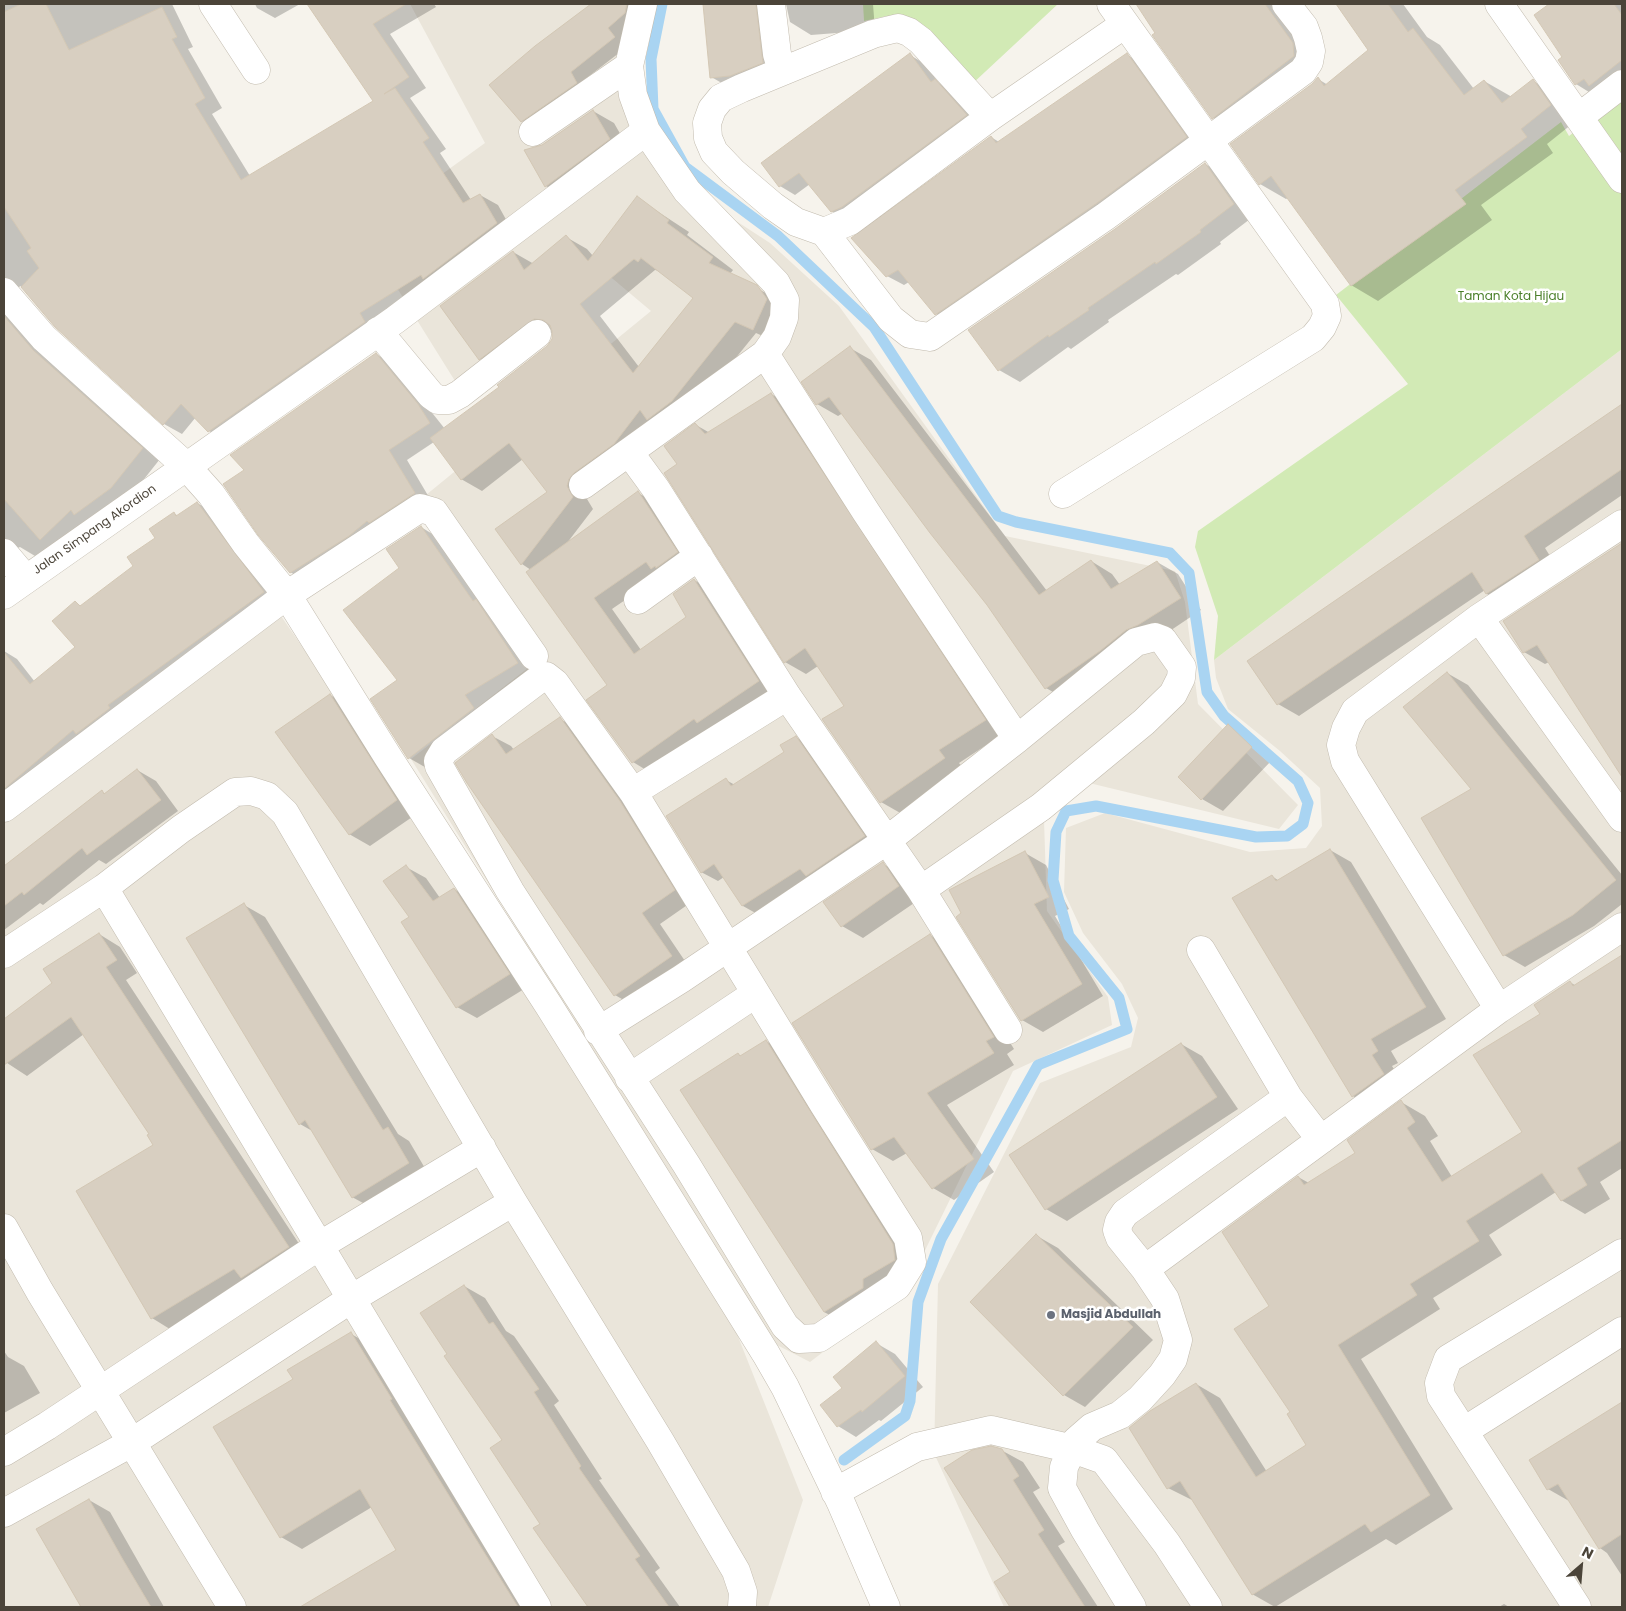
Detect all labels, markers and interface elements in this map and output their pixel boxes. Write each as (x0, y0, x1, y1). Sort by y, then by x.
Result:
park label: Taman Kota Hijau (1458, 290, 1564, 304)
street label: Jalan Simpang Akordion (31, 482, 159, 578)
place label: Masjid Abdullah (1061, 1308, 1161, 1322)
marker: Masjid Abdullah (1045, 1309, 1057, 1321)
north arrow (1556, 1541, 1606, 1591)
text: N (1579, 1541, 1597, 1564)

